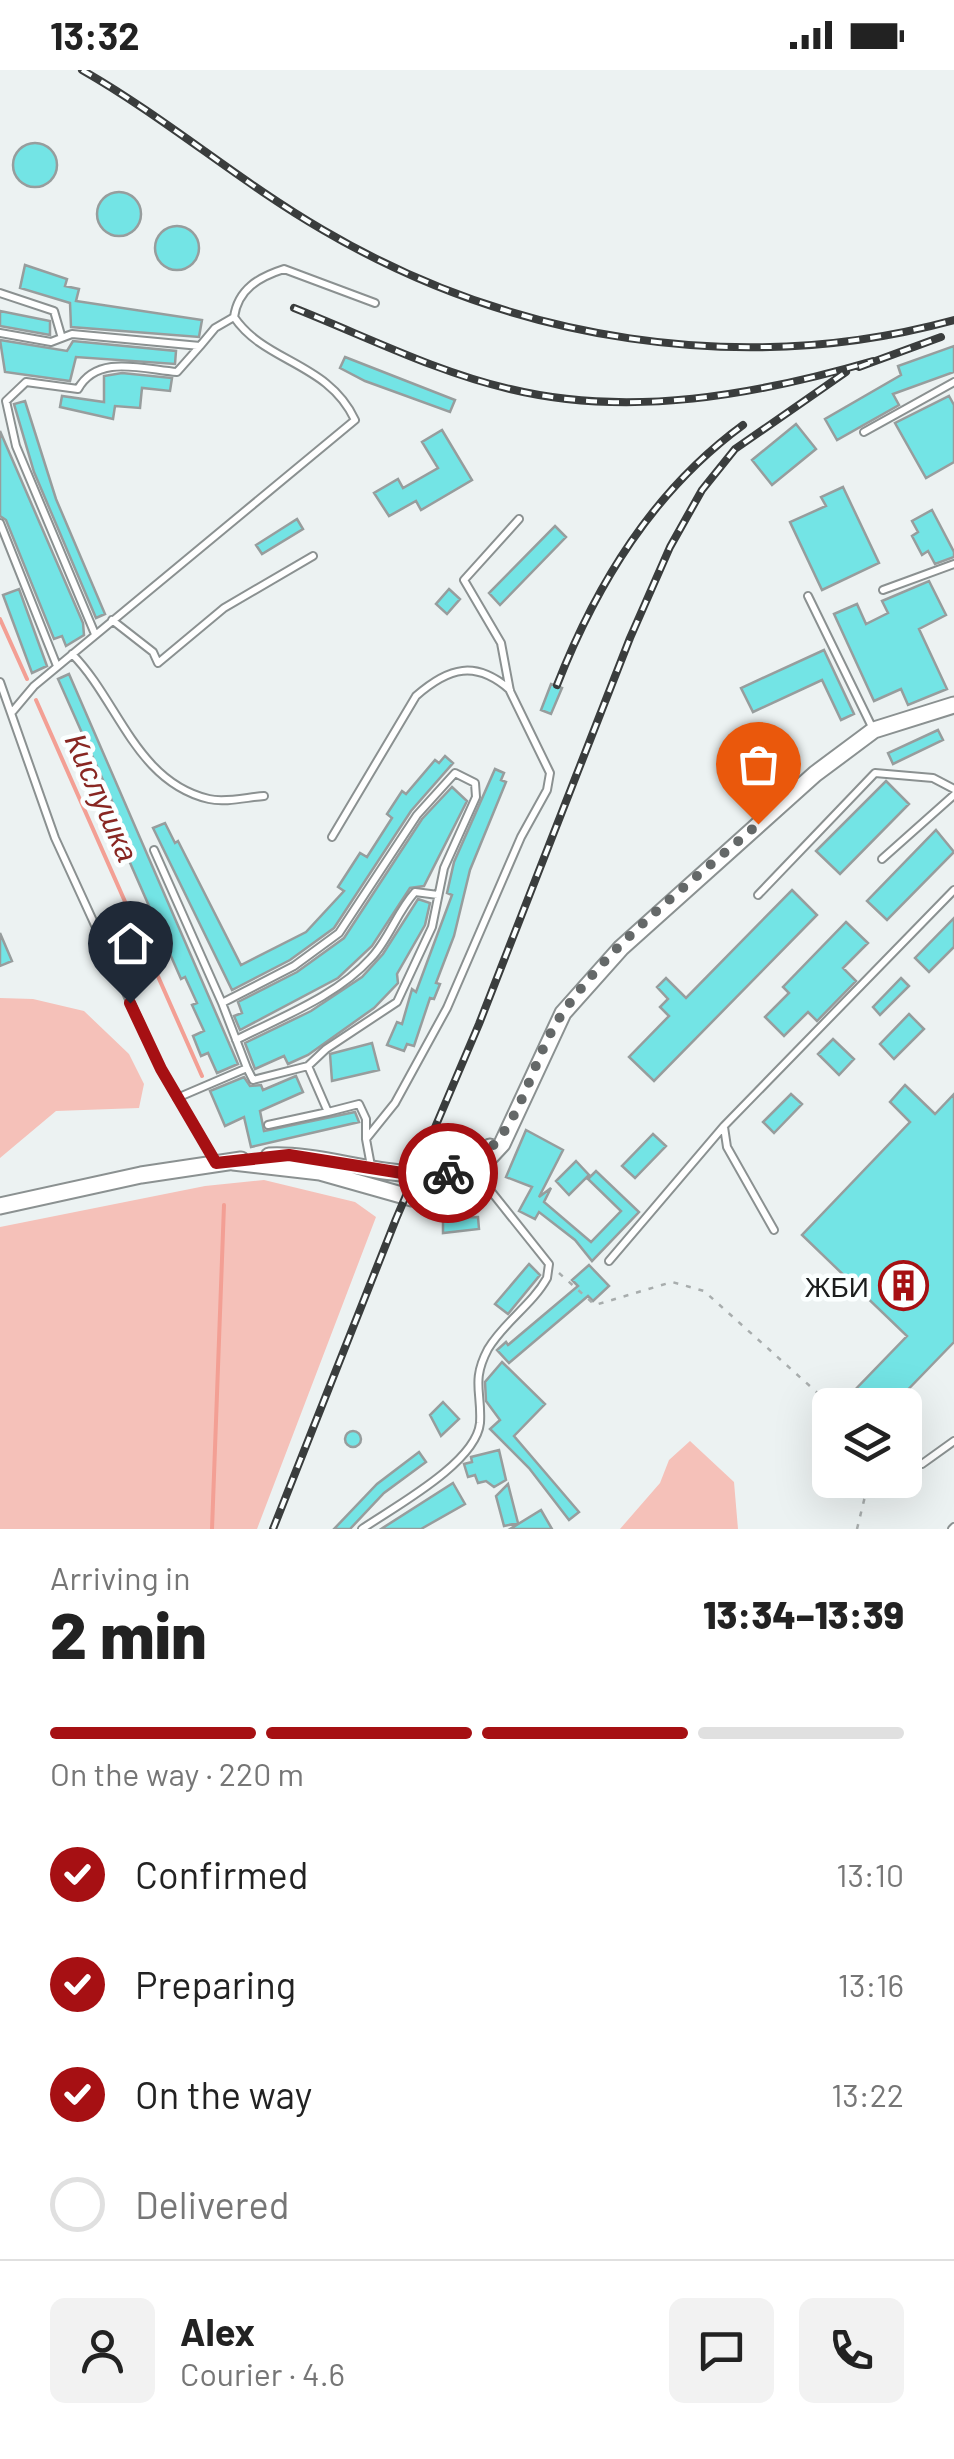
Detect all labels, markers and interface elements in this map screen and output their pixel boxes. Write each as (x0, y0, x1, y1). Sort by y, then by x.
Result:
text: 13:32 (50, 12, 140, 58)
pin (716, 722, 801, 825)
water label: Кислушка (59, 727, 147, 867)
icon: bag (731, 737, 786, 792)
pin (88, 901, 173, 1004)
icon: home (103, 916, 158, 971)
courier (398, 1123, 498, 1223)
icon: bike (421, 1146, 476, 1201)
building icon: ЖБИ (878, 1260, 930, 1312)
place label: ЖБИ (805, 1269, 869, 1303)
map controls (812, 1388, 922, 1498)
button: layers (812, 1388, 922, 1498)
text: Arriving in (50, 1558, 190, 1596)
text: 13:34–13:39 (703, 1591, 904, 1637)
text: 2 min (50, 1594, 207, 1672)
text: On the way · 220 m (50, 1754, 304, 1792)
icon: check (50, 1847, 105, 1902)
text: Confirmed (135, 1851, 308, 1897)
text: 13:10 (836, 1855, 904, 1893)
icon: check (50, 1957, 105, 2012)
text: Preparing (135, 1961, 296, 2007)
text: 13:16 (838, 1965, 904, 2003)
icon: check (50, 2067, 105, 2122)
text: On the way (135, 2071, 312, 2117)
text: 13:22 (831, 2075, 904, 2113)
text: Delivered (135, 2181, 289, 2227)
button: person (50, 2298, 155, 2403)
button: chat (669, 2298, 774, 2403)
button: phone (799, 2298, 904, 2403)
text: Alex (180, 2308, 255, 2354)
text: Courier · 4.6 (180, 2354, 345, 2392)

